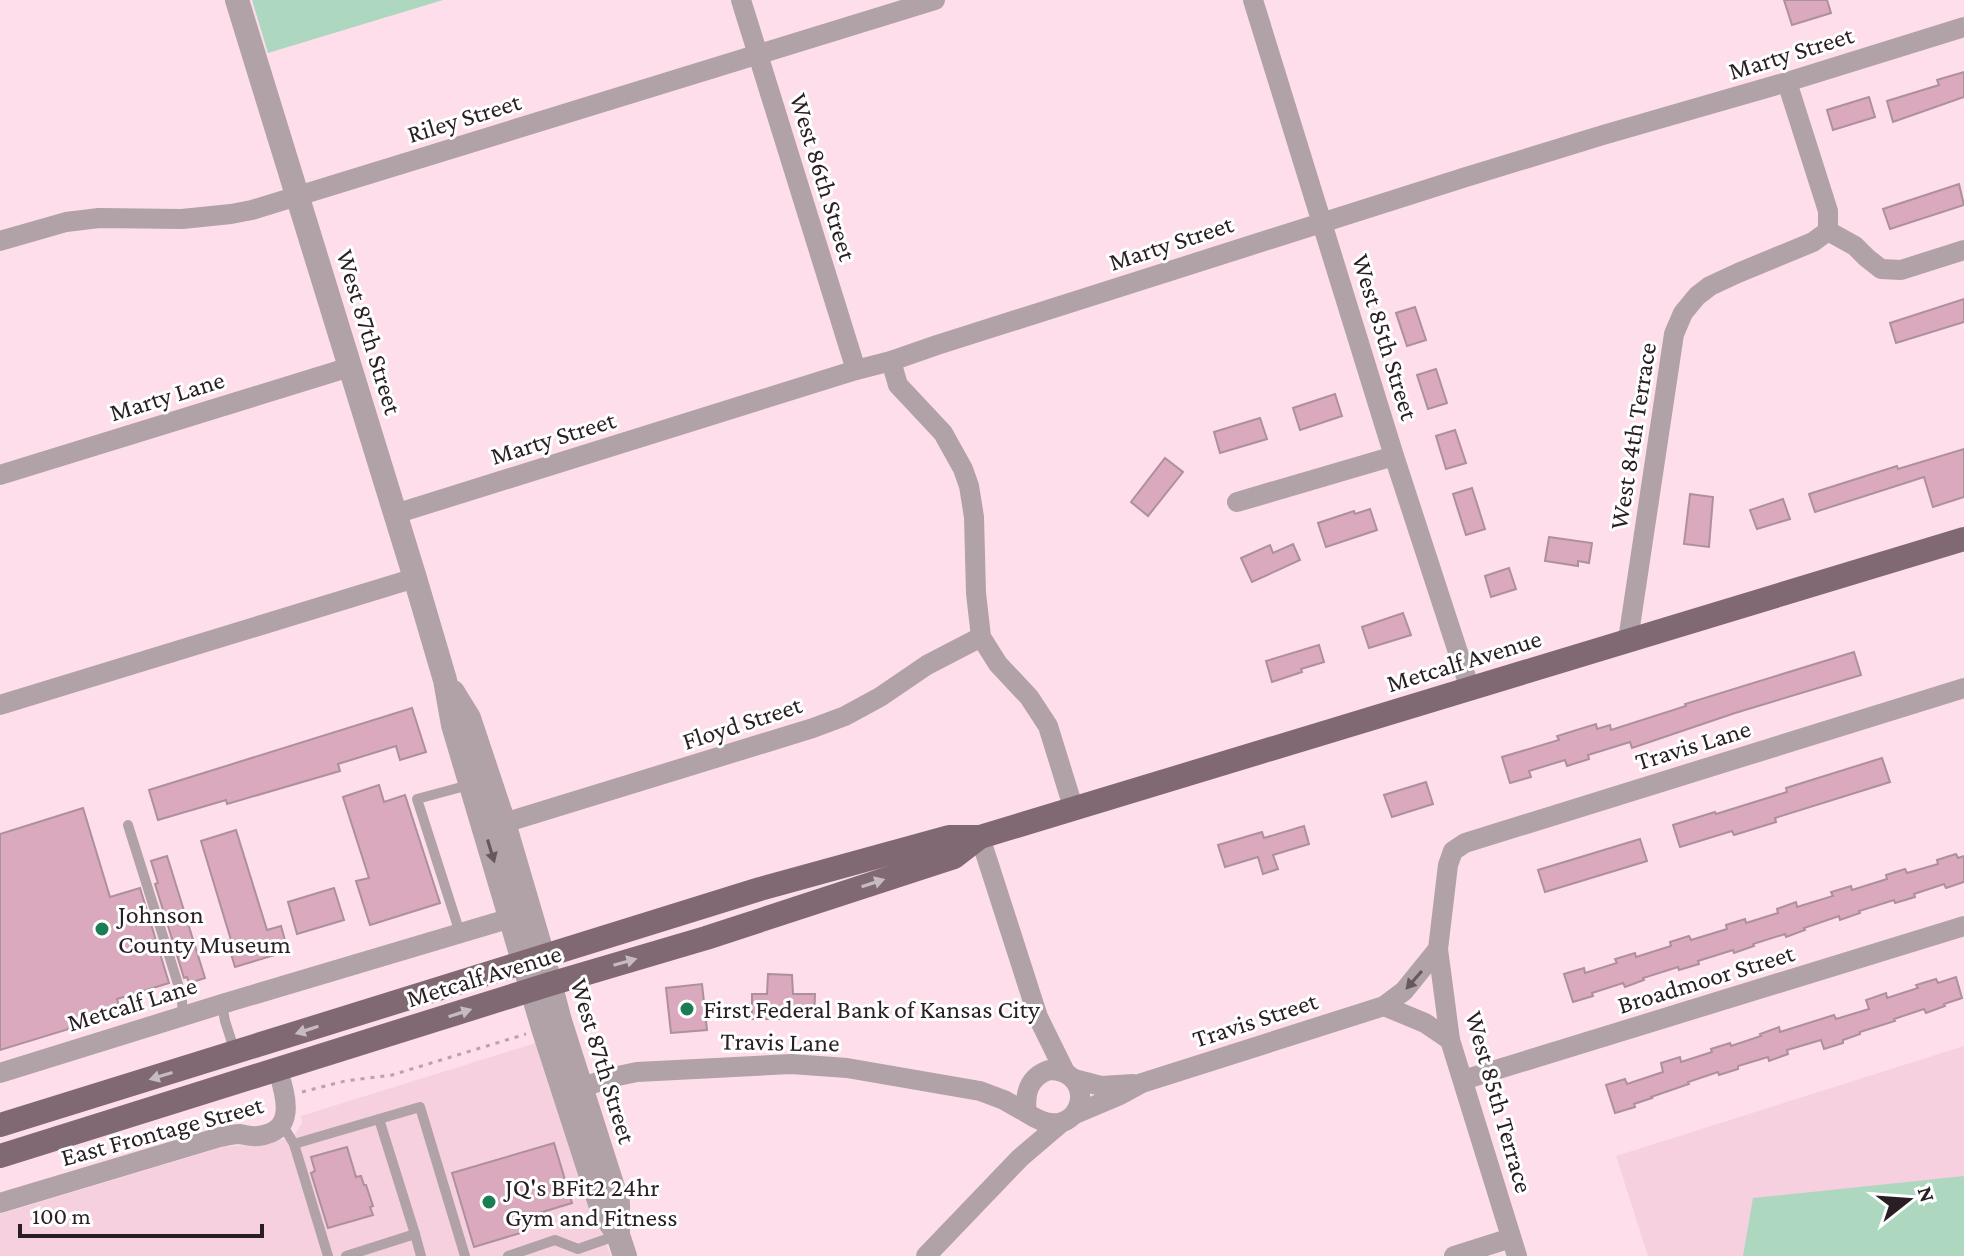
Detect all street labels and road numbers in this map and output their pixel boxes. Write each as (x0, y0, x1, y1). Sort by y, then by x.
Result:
street label: Marty Street (1725, 20, 1857, 86)
street label: Riley Street (404, 87, 525, 149)
street label: West 86th Street (784, 90, 862, 264)
street label: Marty Street (1105, 209, 1237, 277)
street label: West 87th Street (330, 246, 408, 418)
street label: West 85th Street (1346, 251, 1424, 424)
street label: West 84th Terrace (1604, 340, 1662, 532)
street label: Marty Lane (106, 365, 228, 427)
street label: Marty Street (487, 405, 619, 471)
street label: Metcalf Avenue (1383, 624, 1545, 698)
street label: Floyd Street (679, 690, 806, 756)
street label: Travis Lane (1632, 714, 1754, 776)
street label: Broadmoor Street (1614, 938, 1798, 1020)
street label: Metcalf Avenue (403, 939, 565, 1013)
street label: Metcalf Lane (64, 971, 200, 1037)
street label: West 87th Street (564, 975, 642, 1147)
street label: Travis Street (1189, 986, 1321, 1054)
street label: West 85th Terrace (1459, 1008, 1539, 1196)
street label: Travis Lane (720, 1026, 840, 1058)
street label: East Frontage Street (58, 1090, 267, 1172)

